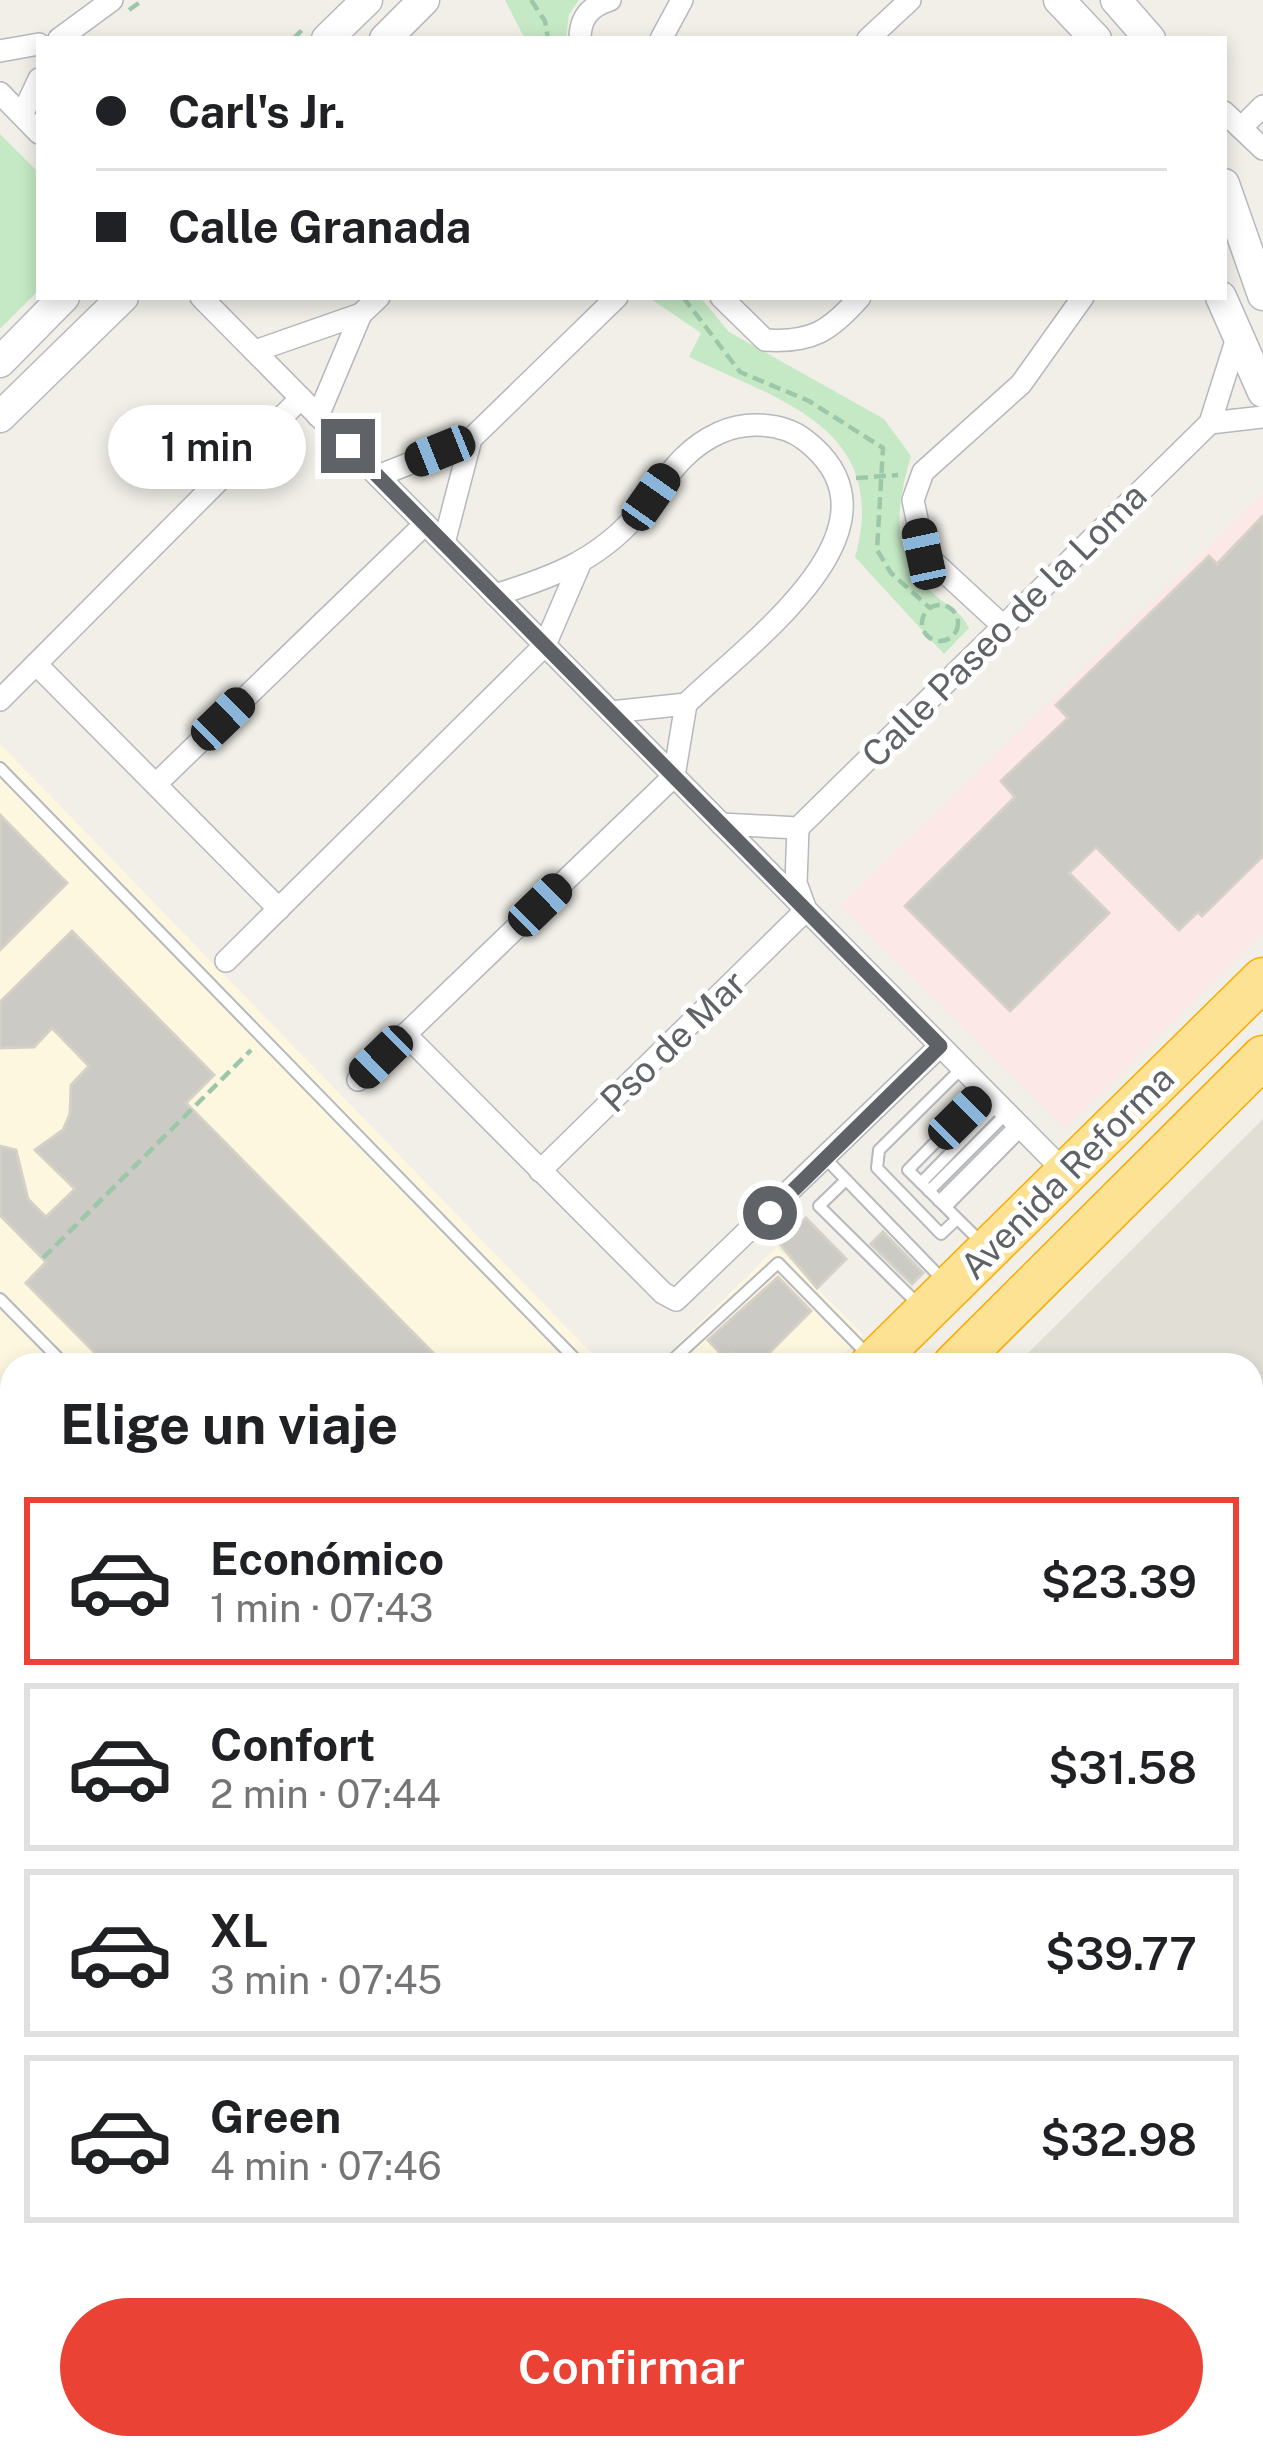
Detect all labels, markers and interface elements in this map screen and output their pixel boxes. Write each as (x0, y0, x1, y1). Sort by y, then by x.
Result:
text: Carl's Jr. (168, 85, 346, 138)
text: Calle Granada (168, 200, 471, 253)
callout: 1 min (108, 404, 306, 488)
route end (321, 419, 375, 473)
car (400, 421, 480, 481)
text: 1 min (161, 424, 253, 470)
car (616, 457, 686, 537)
street label: Calle Paseo de la Loma (853, 474, 1155, 776)
car (899, 515, 949, 593)
car (185, 681, 261, 757)
car (502, 867, 578, 943)
street label: Pso de Mar (592, 962, 754, 1120)
car (343, 1019, 419, 1095)
street label: Avenida Reforma (952, 1057, 1182, 1287)
car (922, 1080, 998, 1156)
route start (743, 1186, 797, 1240)
text: Elige un viaje (60, 1393, 398, 1456)
icon: car (66, 1527, 174, 1635)
text: Económico (210, 1532, 444, 1585)
text: $23.39 (1041, 1555, 1197, 1608)
text: 1 min · 07:43 (210, 1585, 433, 1631)
icon: car (66, 1713, 174, 1821)
text: Confort (210, 1718, 375, 1771)
text: $31.58 (1048, 1741, 1197, 1794)
text: 2 min · 07:44 (210, 1771, 441, 1817)
icon: car (66, 1899, 174, 2007)
text: XL (210, 1904, 268, 1957)
text: $39.77 (1045, 1927, 1197, 1980)
text: 3 min · 07:45 (210, 1957, 442, 2003)
icon: car (66, 2085, 174, 2193)
text: Green (210, 2090, 341, 2143)
text: $32.98 (1040, 2113, 1197, 2166)
text: 4 min · 07:46 (210, 2143, 442, 2189)
button: Confirmar (60, 2298, 1203, 2436)

